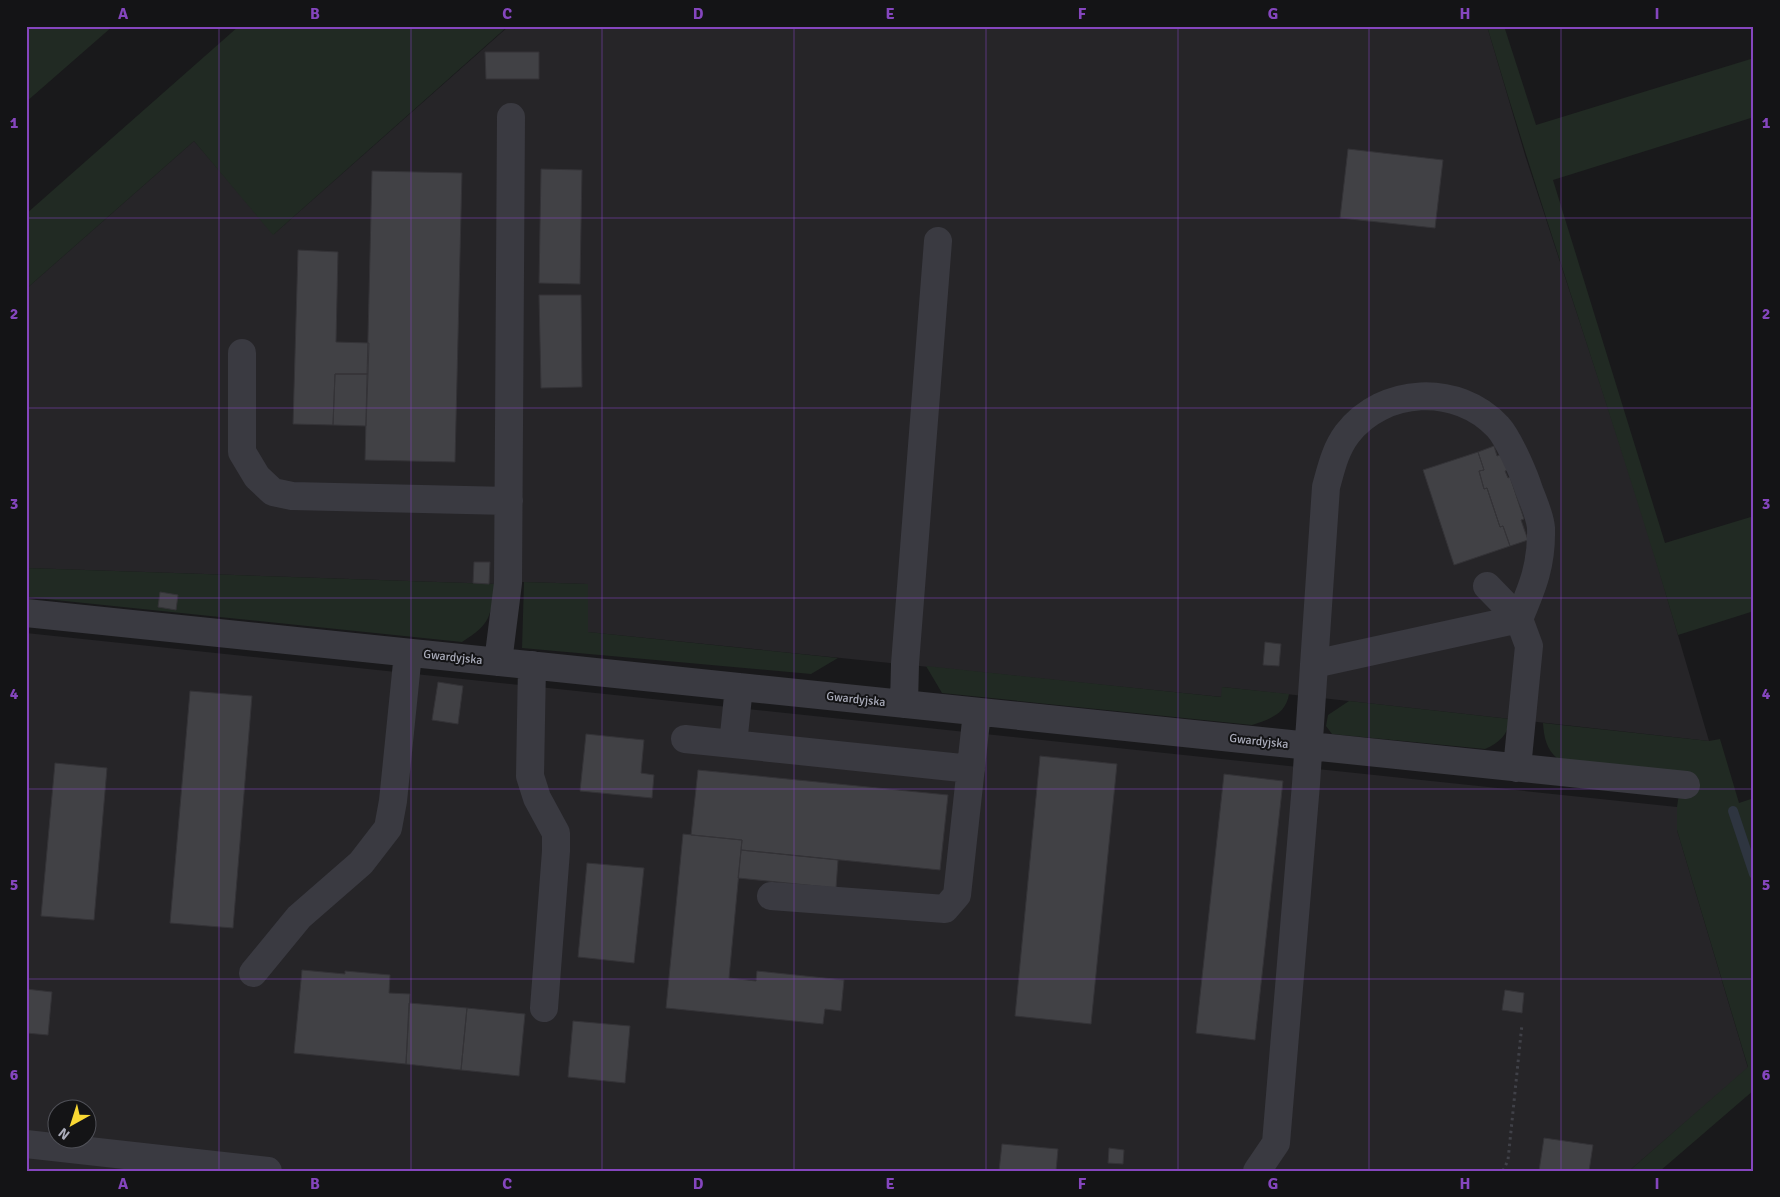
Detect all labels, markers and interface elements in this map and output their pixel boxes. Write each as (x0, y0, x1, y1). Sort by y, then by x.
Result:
text: A (118, 4, 129, 24)
text: B (310, 4, 320, 24)
text: C (502, 4, 512, 24)
text: D (693, 4, 704, 24)
text: E (885, 4, 895, 24)
text: F (1078, 4, 1087, 24)
text: G (1268, 4, 1278, 24)
text: H (1460, 4, 1470, 24)
text: I (1654, 4, 1660, 24)
text: 1 (10, 113, 19, 133)
text: 1 (1762, 113, 1771, 133)
text: 2 (10, 304, 18, 324)
text: 2 (1762, 304, 1770, 324)
text: 3 (10, 494, 18, 514)
text: 3 (1762, 494, 1770, 514)
street label: Gwardyjska (423, 647, 483, 668)
text: 4 (10, 684, 19, 704)
text: 4 (1762, 684, 1771, 704)
street label: Gwardyjska (826, 689, 886, 710)
street label: Gwardyjska (1229, 731, 1289, 752)
text: 5 (10, 875, 18, 895)
text: 5 (1762, 875, 1770, 895)
text: 6 (10, 1065, 19, 1085)
text: 6 (1762, 1065, 1771, 1085)
north arrow (48, 1100, 98, 1150)
text: N (55, 1124, 73, 1143)
text: A (118, 1174, 129, 1194)
text: B (310, 1174, 320, 1194)
text: C (502, 1174, 512, 1194)
text: D (693, 1174, 704, 1194)
text: E (885, 1174, 895, 1194)
text: F (1078, 1174, 1087, 1194)
text: G (1268, 1174, 1278, 1194)
text: H (1460, 1174, 1470, 1194)
text: I (1654, 1174, 1660, 1194)

